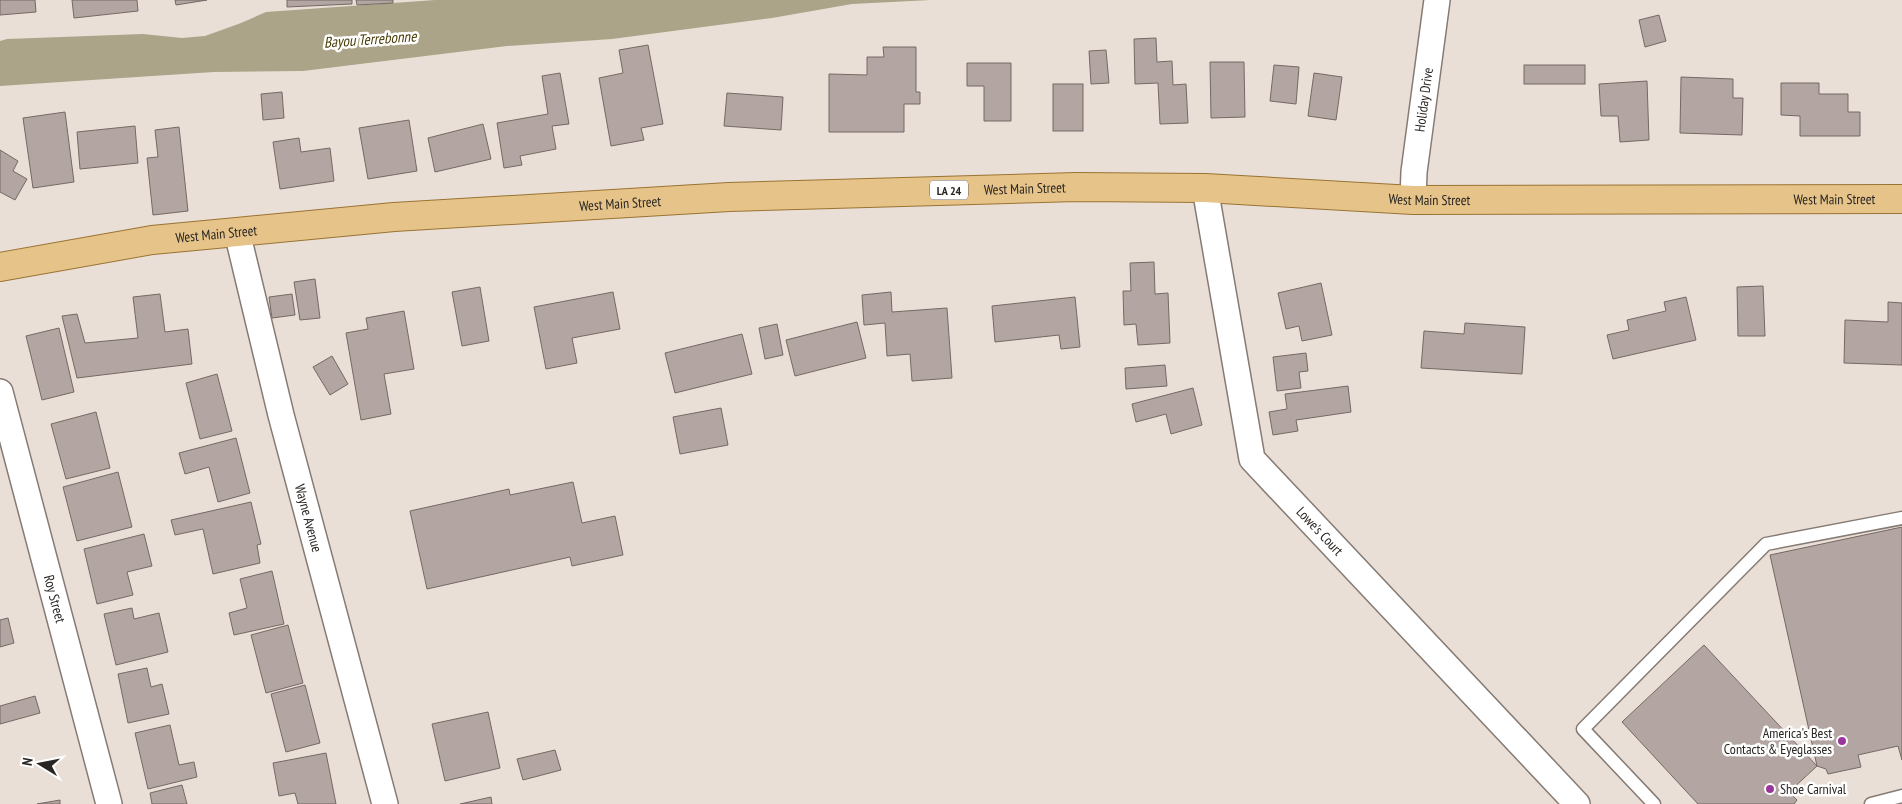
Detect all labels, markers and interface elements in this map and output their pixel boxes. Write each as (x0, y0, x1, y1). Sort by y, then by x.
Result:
water label: Bayou Terrebonne (323, 26, 418, 52)
street label: Holiday Drive (1410, 66, 1437, 133)
street label: West Main Street (984, 178, 1066, 199)
road number: LA 24 (930, 180, 968, 200)
street label: West Main Street (1388, 190, 1471, 209)
street label: West Main Street (1793, 190, 1876, 208)
street label: West Main Street (579, 192, 662, 215)
street label: West Main Street (175, 221, 258, 247)
street label: Wayne Avenue (291, 482, 326, 554)
street label: Lowe's Court (1293, 503, 1347, 559)
street label: Roy Street (40, 573, 70, 625)
place label: America's Best Contacts & Eyeglasses (1724, 724, 1832, 758)
marker: America's Best Contacts & Eyeglasses (1836, 735, 1848, 747)
north arrow (15, 739, 65, 789)
text: N (18, 756, 37, 767)
place label: Shoe Carnival (1780, 780, 1847, 798)
marker: Shoe Carnival (1764, 783, 1776, 795)

